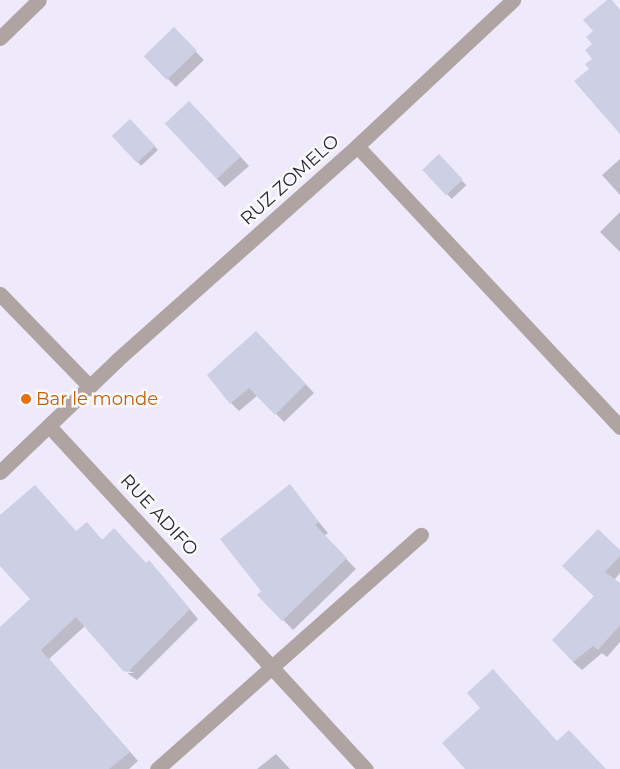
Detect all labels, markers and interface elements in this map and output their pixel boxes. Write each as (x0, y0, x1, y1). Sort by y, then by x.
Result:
street label: RUZ ZOMELO (236, 130, 344, 230)
place label: Bar le monde (36, 388, 158, 410)
marker: Bar le monde (20, 393, 32, 405)
street label: RUE ADIFO (116, 470, 202, 560)

